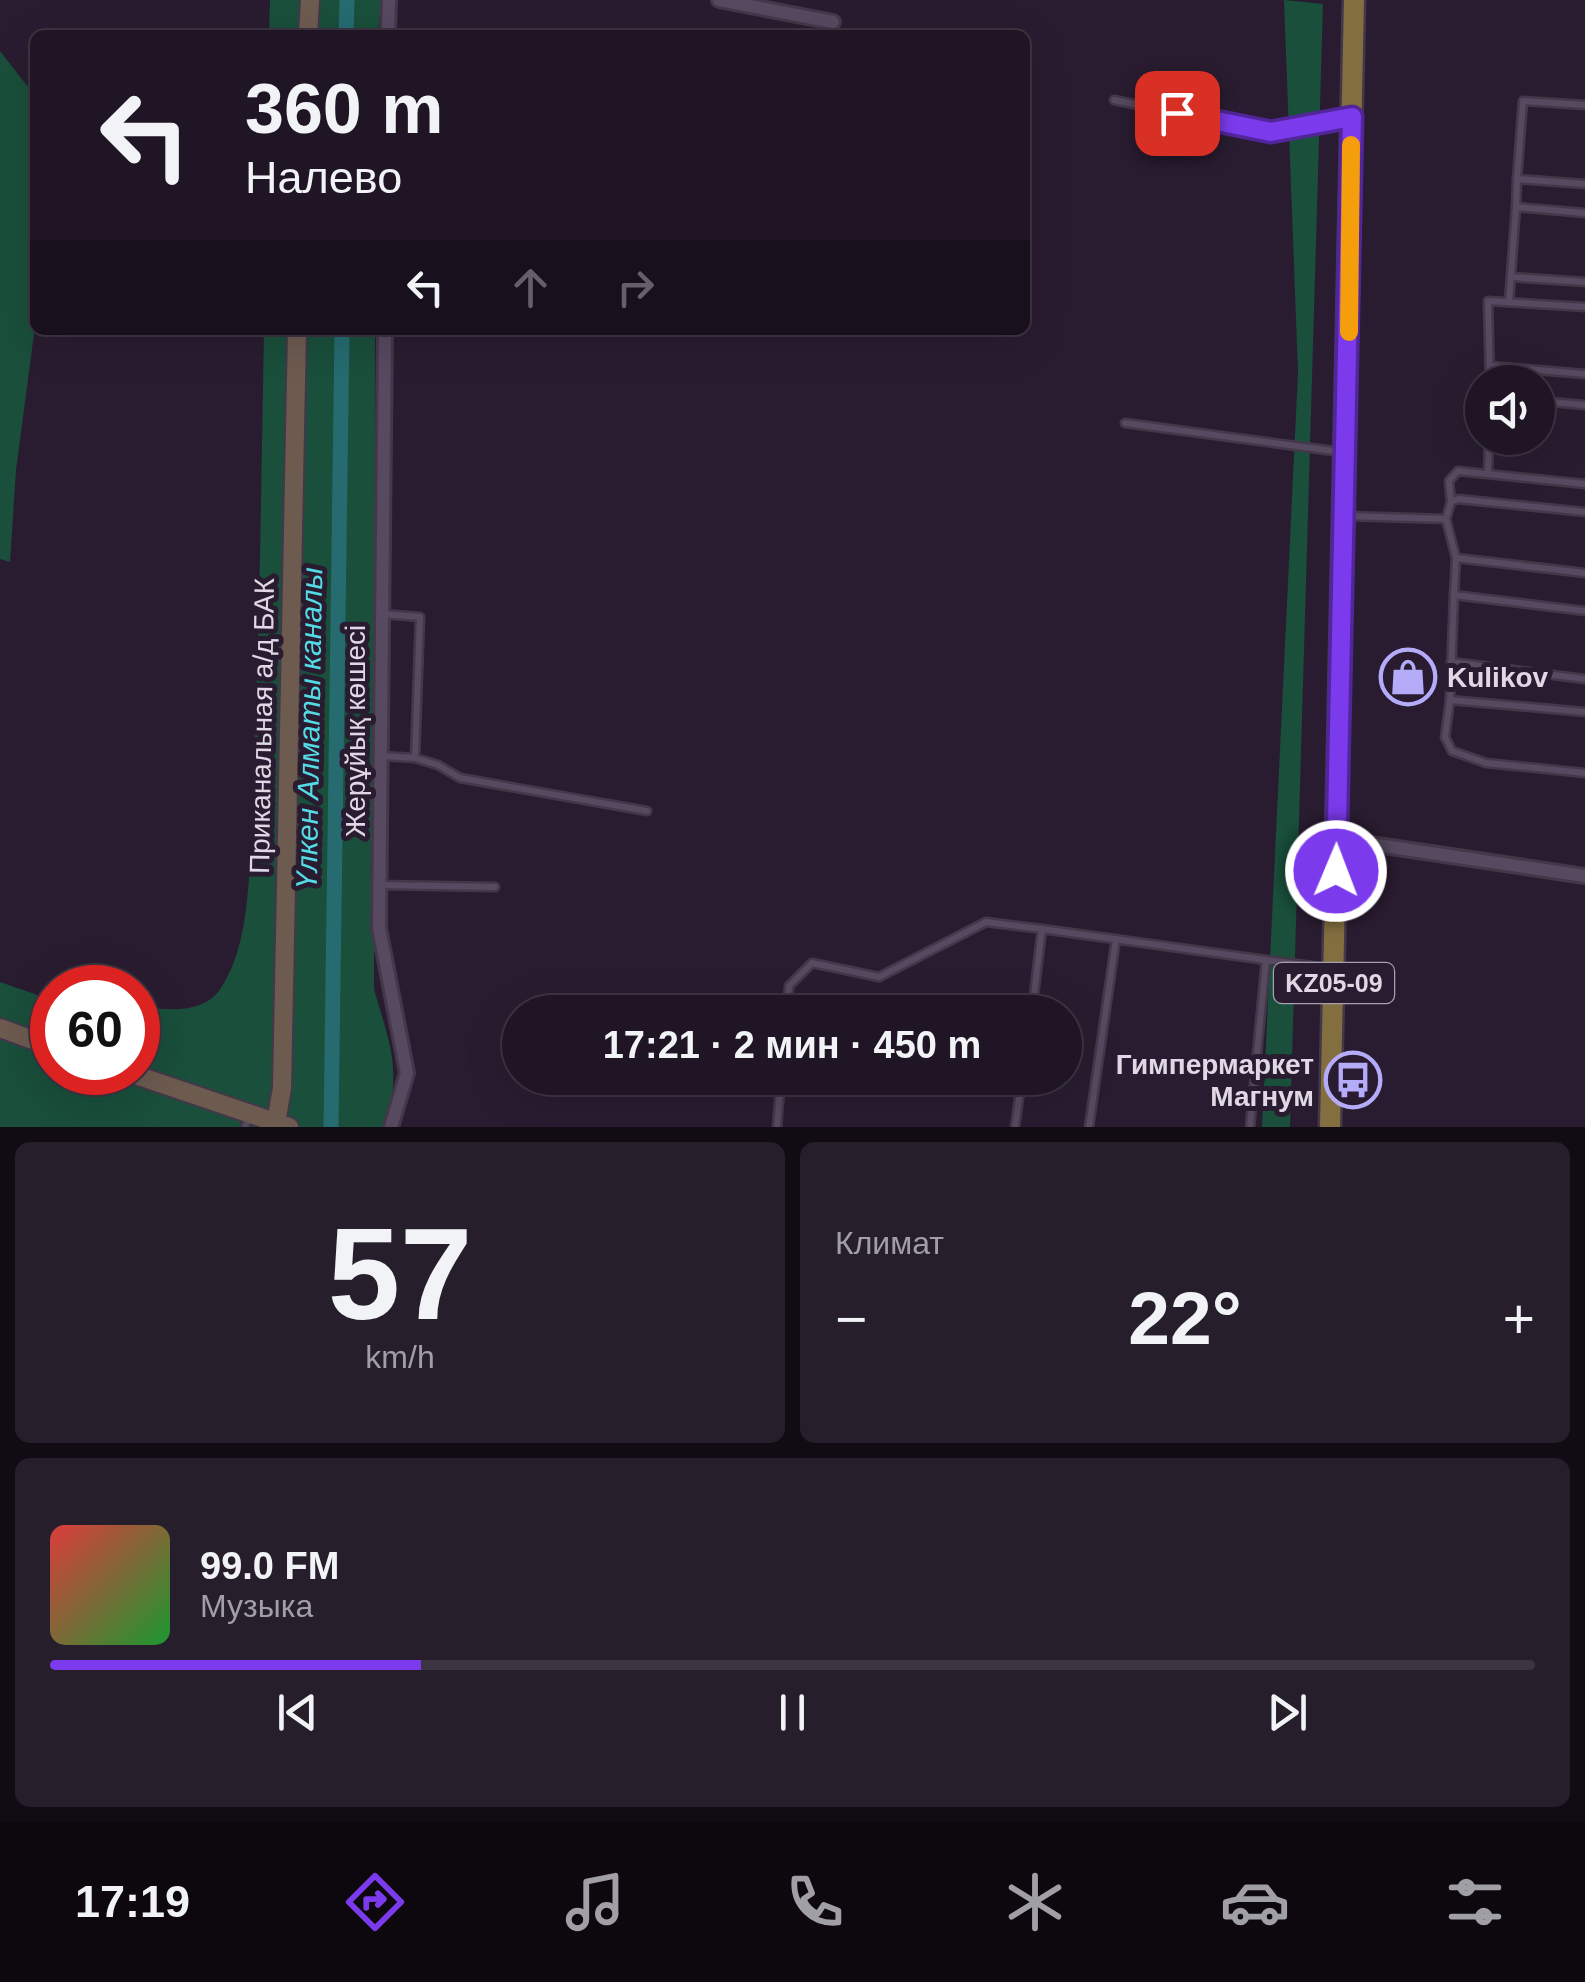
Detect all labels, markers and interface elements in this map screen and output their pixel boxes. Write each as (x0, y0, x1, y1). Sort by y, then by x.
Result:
icon: left (80, 70, 210, 200)
text: 360 m (245, 70, 443, 148)
pin (1135, 71, 1220, 156)
icon: arrive (1150, 86, 1205, 141)
text: Налево (245, 152, 402, 203)
icon: left (398, 260, 453, 315)
icon: ahead (503, 260, 558, 315)
icon: right (608, 260, 663, 315)
map controls (1465, 365, 1555, 455)
button: sound (1465, 365, 1555, 455)
water label: Үлкен Алматы каналы (290, 567, 328, 889)
street label: Приканальная а/д БАК (244, 577, 280, 874)
street label: Жерұйық көшесі (340, 625, 371, 837)
shop icon: Kulikov (1378, 647, 1438, 707)
place label: Kulikov (1447, 662, 1549, 693)
position arrow (1284, 819, 1388, 923)
road number: KZ05-09 (1274, 963, 1394, 1003)
speed limit sign: 60 (30, 965, 160, 1095)
text: 17:21 · 2 мин · 450 m (603, 1024, 981, 1066)
place label: Гимпермаркет Магнум (1116, 1049, 1314, 1112)
bus stop icon: Гимпермаркет Магнум (1323, 1050, 1383, 1110)
text: 57 (328, 1201, 472, 1347)
text: Климат (835, 1225, 944, 1261)
text: 22° (1128, 1276, 1242, 1360)
text: − (835, 1288, 867, 1350)
text: + (1503, 1288, 1535, 1350)
text: km/h (365, 1339, 435, 1375)
text: 99.0 FM (200, 1545, 339, 1587)
text: Музыка (200, 1588, 313, 1624)
icon: previous (270, 1685, 325, 1740)
icon: pause (765, 1685, 820, 1740)
icon: next (1260, 1685, 1315, 1740)
icon: directions (340, 1867, 410, 1937)
icon: music (560, 1867, 630, 1937)
icon: phone (780, 1867, 850, 1937)
icon: climate (1000, 1867, 1070, 1937)
icon: car (1220, 1867, 1290, 1937)
icon: filters (1440, 1867, 1510, 1937)
text: 17:19 (75, 1876, 190, 1927)

